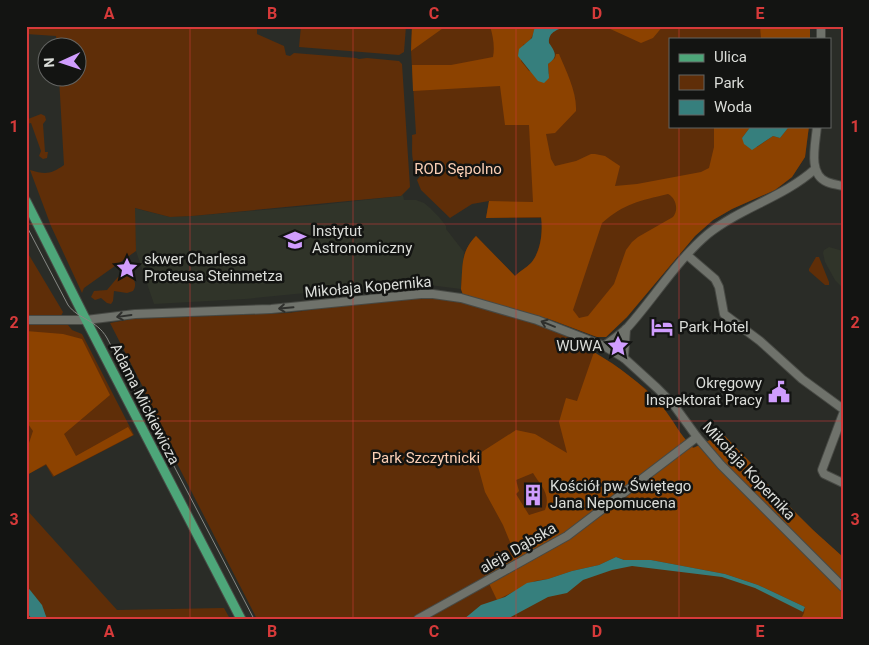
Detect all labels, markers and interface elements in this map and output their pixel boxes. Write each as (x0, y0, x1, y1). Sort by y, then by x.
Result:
text: A (104, 4, 115, 23)
text: B (267, 4, 277, 23)
text: C (429, 4, 439, 23)
text: D (592, 4, 602, 23)
text: E (756, 4, 765, 23)
north arrow (38, 38, 88, 88)
legend (669, 38, 832, 128)
text: Ulica (714, 48, 747, 66)
text: N (41, 57, 57, 68)
text: Park (714, 74, 745, 92)
text: Woda (714, 98, 752, 116)
text: 1 (9, 117, 19, 136)
text: 1 (850, 117, 860, 136)
park label: ROD Sępolno (414, 160, 502, 178)
place label: Instytut Astronomiczny (312, 222, 412, 257)
school or university icon: Instytut Astronomiczny (282, 227, 308, 253)
place label: skwer Charlesa Proteusa Steinmetza (144, 250, 283, 285)
place icon: skwer Charlesa Proteusa Steinmetza (114, 255, 140, 281)
street label: Mikołaja Kopernika (304, 272, 432, 302)
one-way arrow (278, 303, 294, 312)
one-way arrow (116, 311, 132, 321)
text: 2 (9, 313, 19, 332)
text: 2 (850, 313, 860, 332)
hotel icon: Park Hotel (649, 314, 675, 340)
place label: Park Hotel (679, 318, 749, 336)
one-way arrow (541, 319, 556, 328)
place icon: WUWA (605, 333, 631, 359)
place label: WUWA (556, 337, 602, 355)
street label: Adama Mickiewicza (107, 340, 183, 468)
place label: Okręgowy Inspektorat Pracy (646, 374, 762, 409)
public building icon: Okręgowy Inspektorat Pracy (766, 379, 792, 405)
street label: Mikołaja Kopernika (699, 418, 799, 524)
park label: Park Szczytnicki (372, 449, 480, 467)
place label: Kościół pw. Świętego Jana Nepomucena (550, 477, 691, 512)
building icon: Kościół pw. Świętego Jana Nepomucena (520, 482, 546, 508)
text: 3 (9, 510, 19, 529)
text: 3 (850, 510, 860, 529)
street label: aleja Dąbska (477, 519, 559, 577)
text: A (104, 622, 115, 641)
text: B (267, 622, 277, 641)
text: C (429, 622, 439, 641)
text: D (592, 622, 602, 641)
text: E (756, 622, 765, 641)

